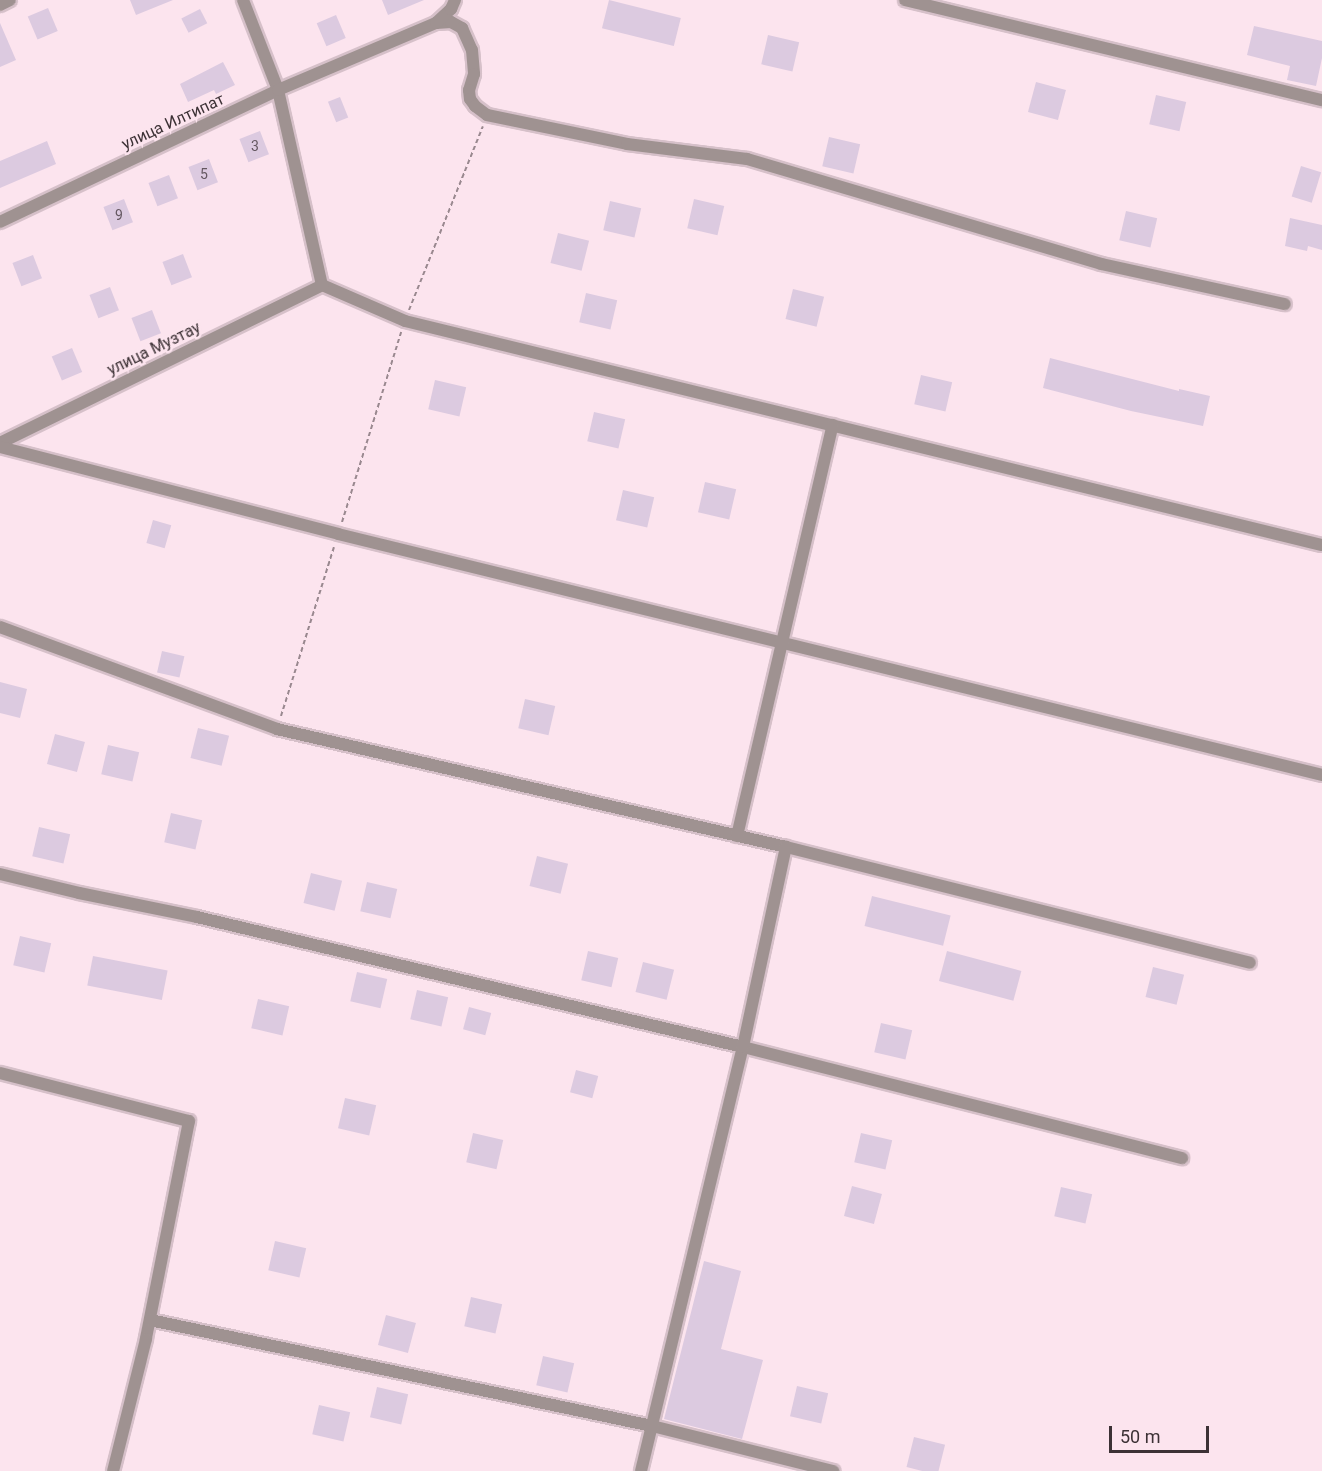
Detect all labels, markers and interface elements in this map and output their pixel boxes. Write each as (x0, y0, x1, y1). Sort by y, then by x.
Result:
street label: улица Илтипат (119, 90, 227, 154)
house number: 3 (251, 138, 259, 154)
house number: 5 (200, 166, 208, 182)
house number: 9 (115, 207, 123, 223)
street label: улица Музтау (104, 318, 204, 380)
scale bar (1112, 1414, 1212, 1452)
text: 50 m (1120, 1426, 1160, 1447)

